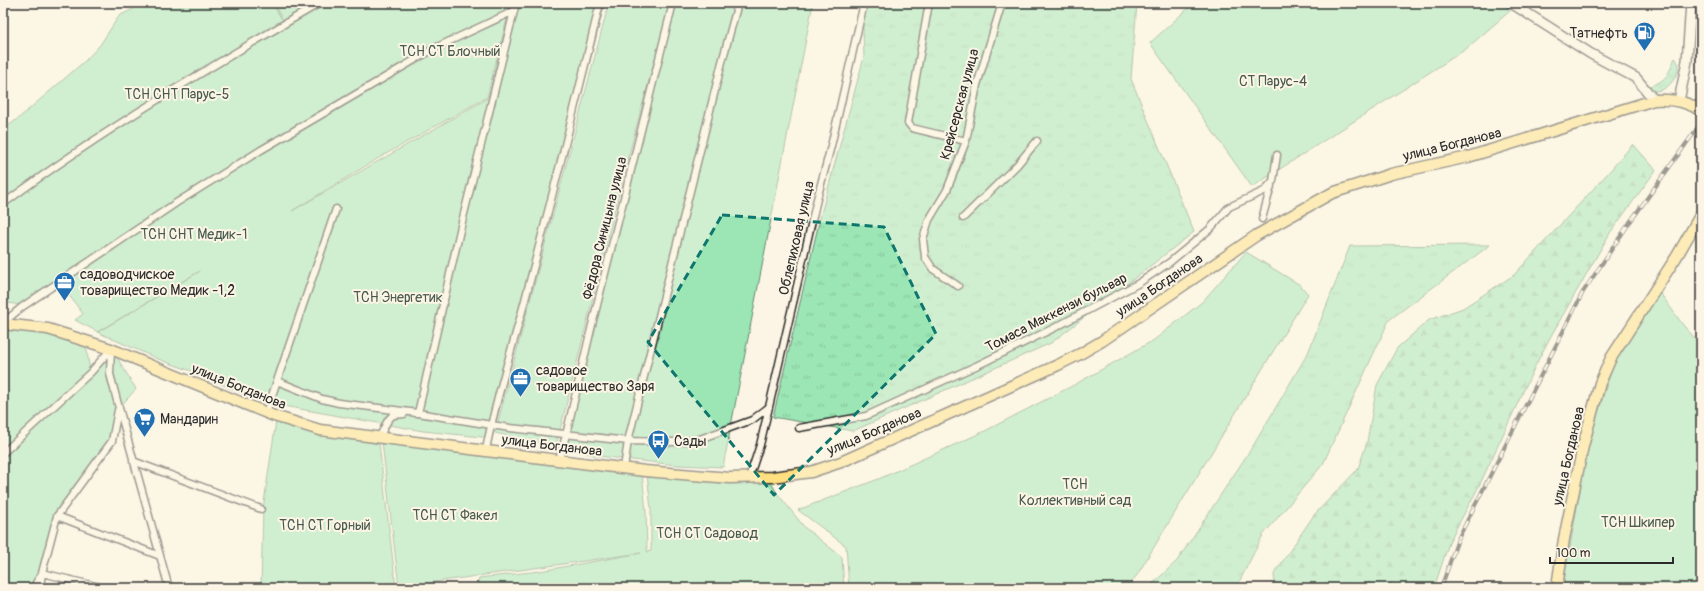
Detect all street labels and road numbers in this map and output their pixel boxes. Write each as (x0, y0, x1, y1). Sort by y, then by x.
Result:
street label: Крейсерская улица (936, 47, 982, 162)
street label: улица Богданова (1400, 124, 1503, 165)
street label: Фёдора Синицына улица (579, 155, 630, 301)
street label: Облепиховая улица (775, 179, 818, 297)
street label: улица Богданова (1112, 250, 1206, 321)
street label: Томаса Маккензи бульвар (983, 269, 1130, 356)
street label: улица Богданова (188, 359, 289, 413)
street label: улица Богданова (824, 404, 924, 459)
street label: улица Богданова (1549, 405, 1588, 508)
street label: улица Богданова (500, 431, 603, 460)

